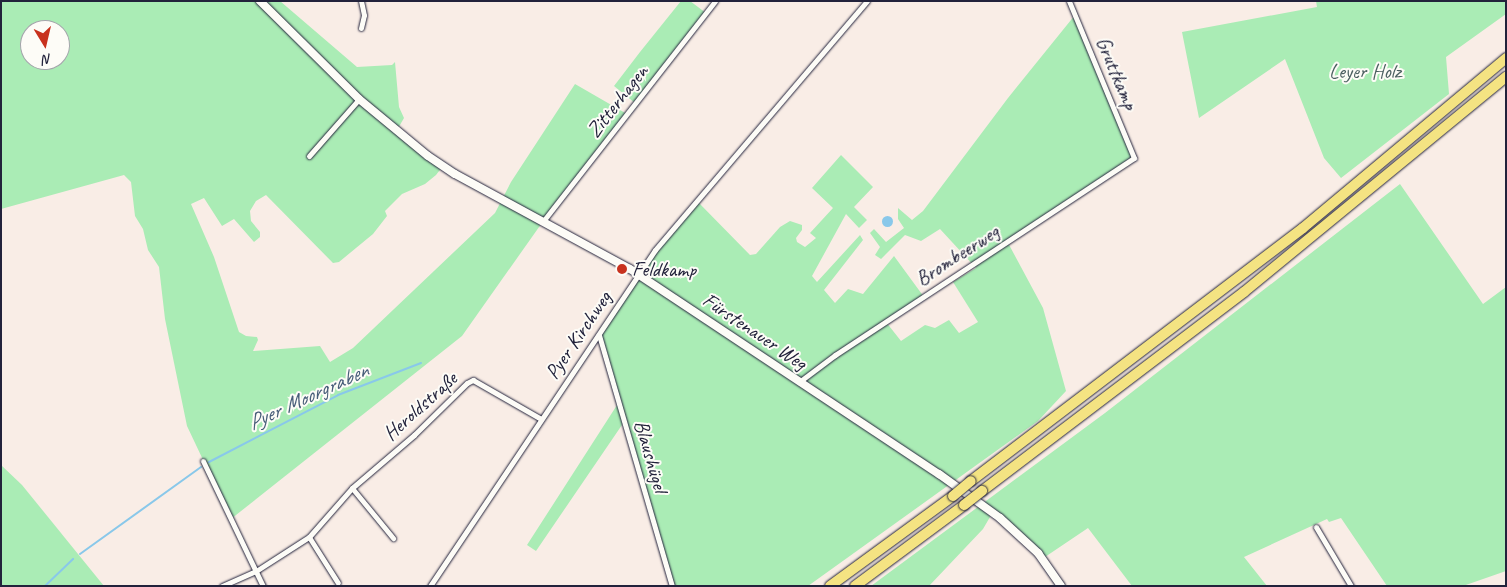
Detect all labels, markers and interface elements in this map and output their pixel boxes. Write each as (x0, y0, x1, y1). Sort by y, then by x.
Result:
north arrow (20, 20, 70, 70)
street label: Gruttkamp (1090, 33, 1144, 113)
text: N (42, 50, 53, 68)
park label: Leyer Holz (1329, 58, 1401, 84)
street label: Zitterhagen (581, 60, 653, 142)
street label: Brombeerweg (911, 219, 1003, 291)
place label: Feldkamp (632, 256, 696, 282)
marker: Feldkamp (616, 263, 628, 275)
street label: Pyer Kirchweg (539, 286, 617, 384)
street label: Fürstenauer Weg (698, 287, 812, 375)
water label: Pyer Moorgraben (244, 358, 372, 436)
street label: Heroldstraße (378, 366, 462, 446)
street label: Blaushügel (629, 417, 673, 495)

